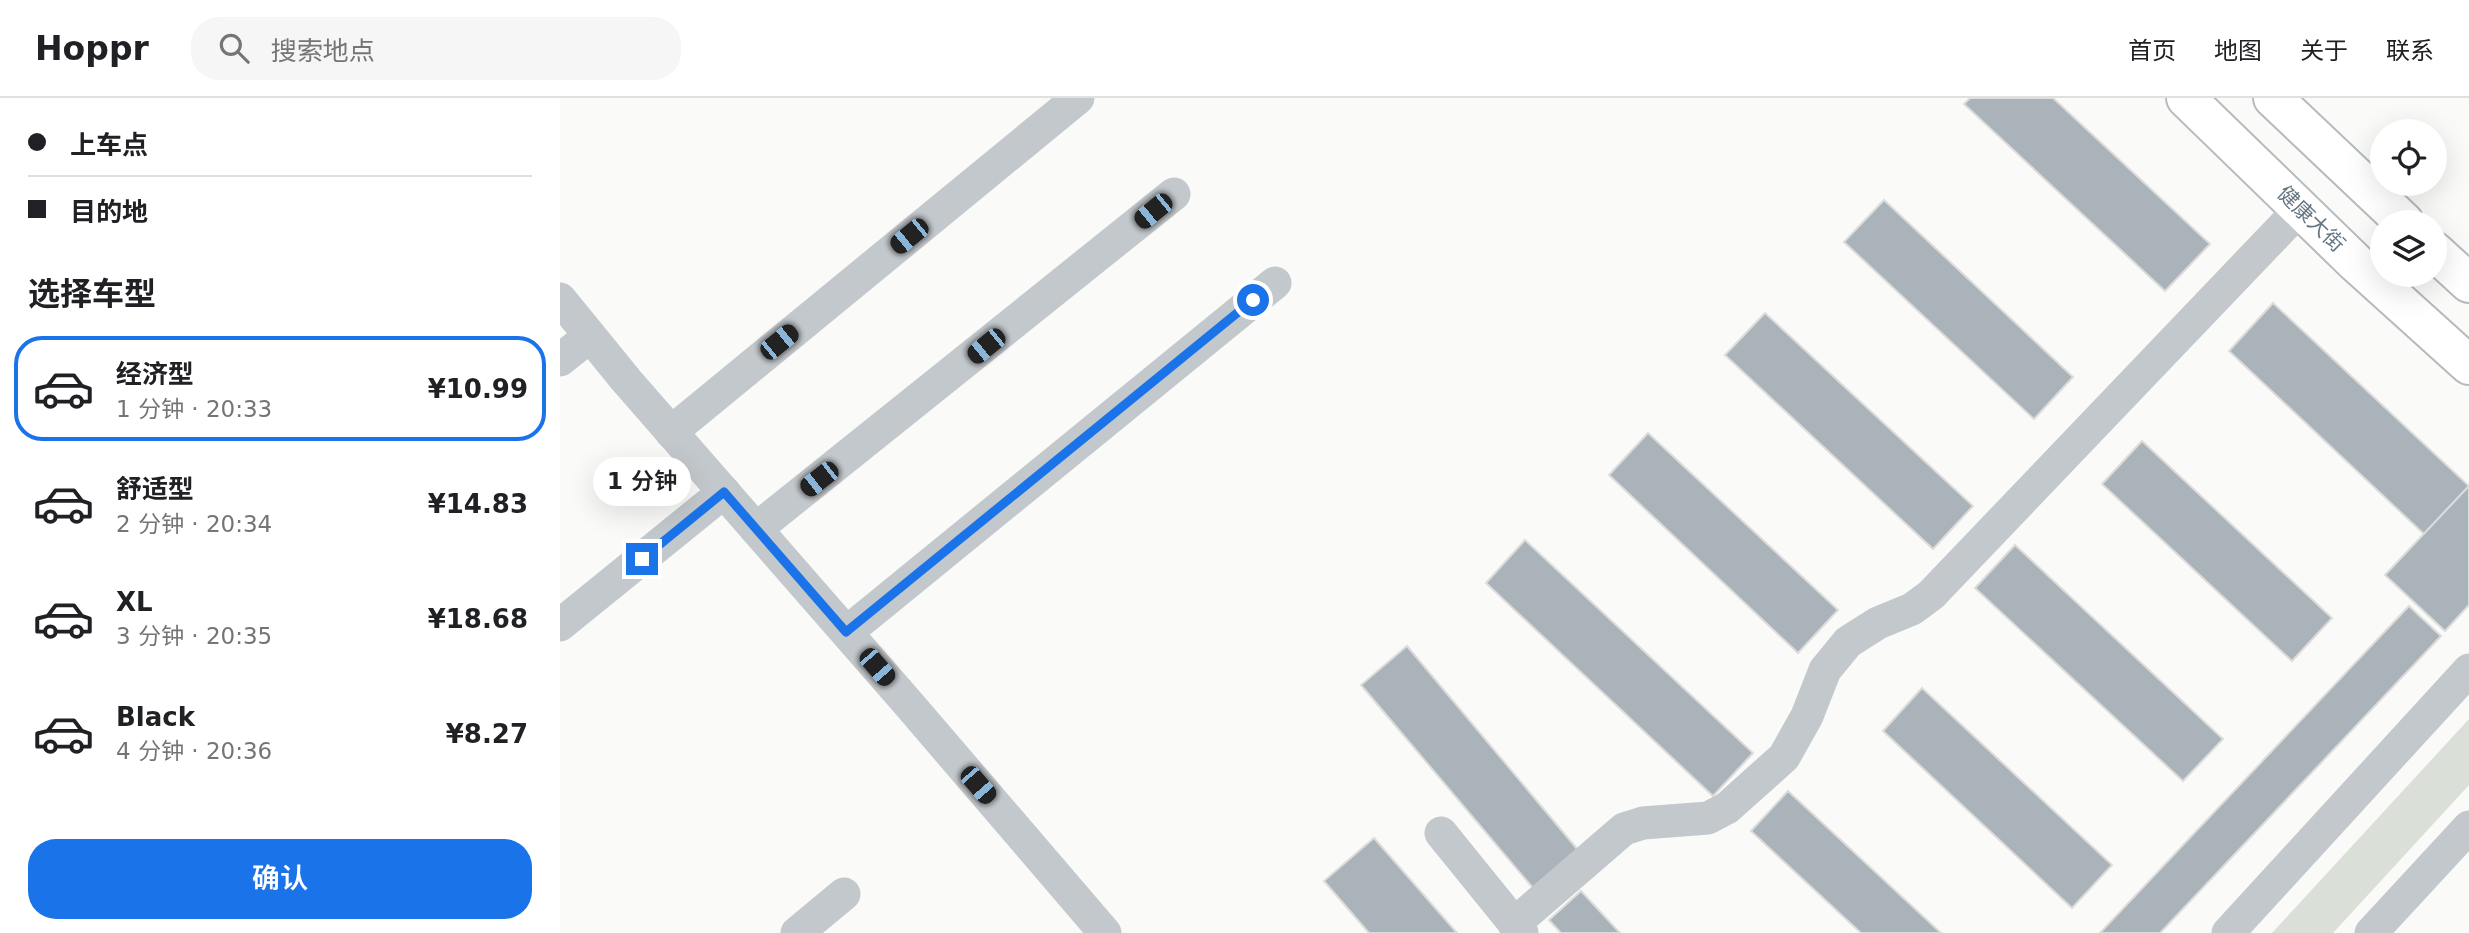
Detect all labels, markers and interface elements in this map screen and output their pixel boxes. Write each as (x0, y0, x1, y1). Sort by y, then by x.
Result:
search box (191, 17, 681, 80)
text: Hoppr (35, 29, 149, 68)
icon: search (215, 29, 253, 67)
text: 搜索地点 (271, 36, 375, 66)
text: 首页 (2128, 37, 2176, 65)
text: 地图 (2214, 37, 2262, 65)
text: 关于 (2300, 37, 2348, 65)
text: 联系 (2386, 37, 2434, 65)
map controls (2370, 119, 2447, 287)
button: locate (2370, 119, 2447, 196)
text: 上车点 (70, 130, 148, 160)
street label: 健康大街 (2272, 181, 2350, 257)
car (1131, 190, 1176, 232)
text: 目的地 (70, 197, 148, 227)
button: layers (2370, 210, 2447, 287)
car (887, 215, 932, 257)
text: 选择车型 (28, 275, 156, 313)
route start (1237, 284, 1269, 316)
car (757, 321, 802, 363)
car (964, 325, 1009, 367)
icon: car (32, 357, 95, 420)
text: 经济型 (116, 359, 194, 389)
text: ¥10.99 (428, 374, 528, 404)
text: 1 分钟 · 20:33 (116, 396, 272, 422)
callout: 1 分钟 (593, 458, 691, 506)
car (796, 458, 843, 500)
text: 1 分钟 (607, 468, 677, 494)
icon: car (32, 472, 95, 535)
text: 舒适型 (116, 474, 194, 504)
text: ¥14.83 (428, 489, 528, 519)
text: 2 分钟 · 20:34 (116, 511, 272, 537)
route end (626, 543, 658, 575)
icon: car (32, 587, 95, 650)
text: XL (116, 587, 153, 617)
text: ¥18.68 (428, 604, 528, 634)
text: 3 分钟 · 20:35 (116, 623, 272, 649)
car (856, 644, 899, 690)
icon: car (32, 702, 95, 765)
text: Black (116, 702, 195, 732)
text: ¥8.27 (446, 719, 528, 749)
text: 4 分钟 · 20:36 (116, 738, 272, 764)
car (957, 762, 1000, 808)
button: 确认 (28, 839, 532, 919)

